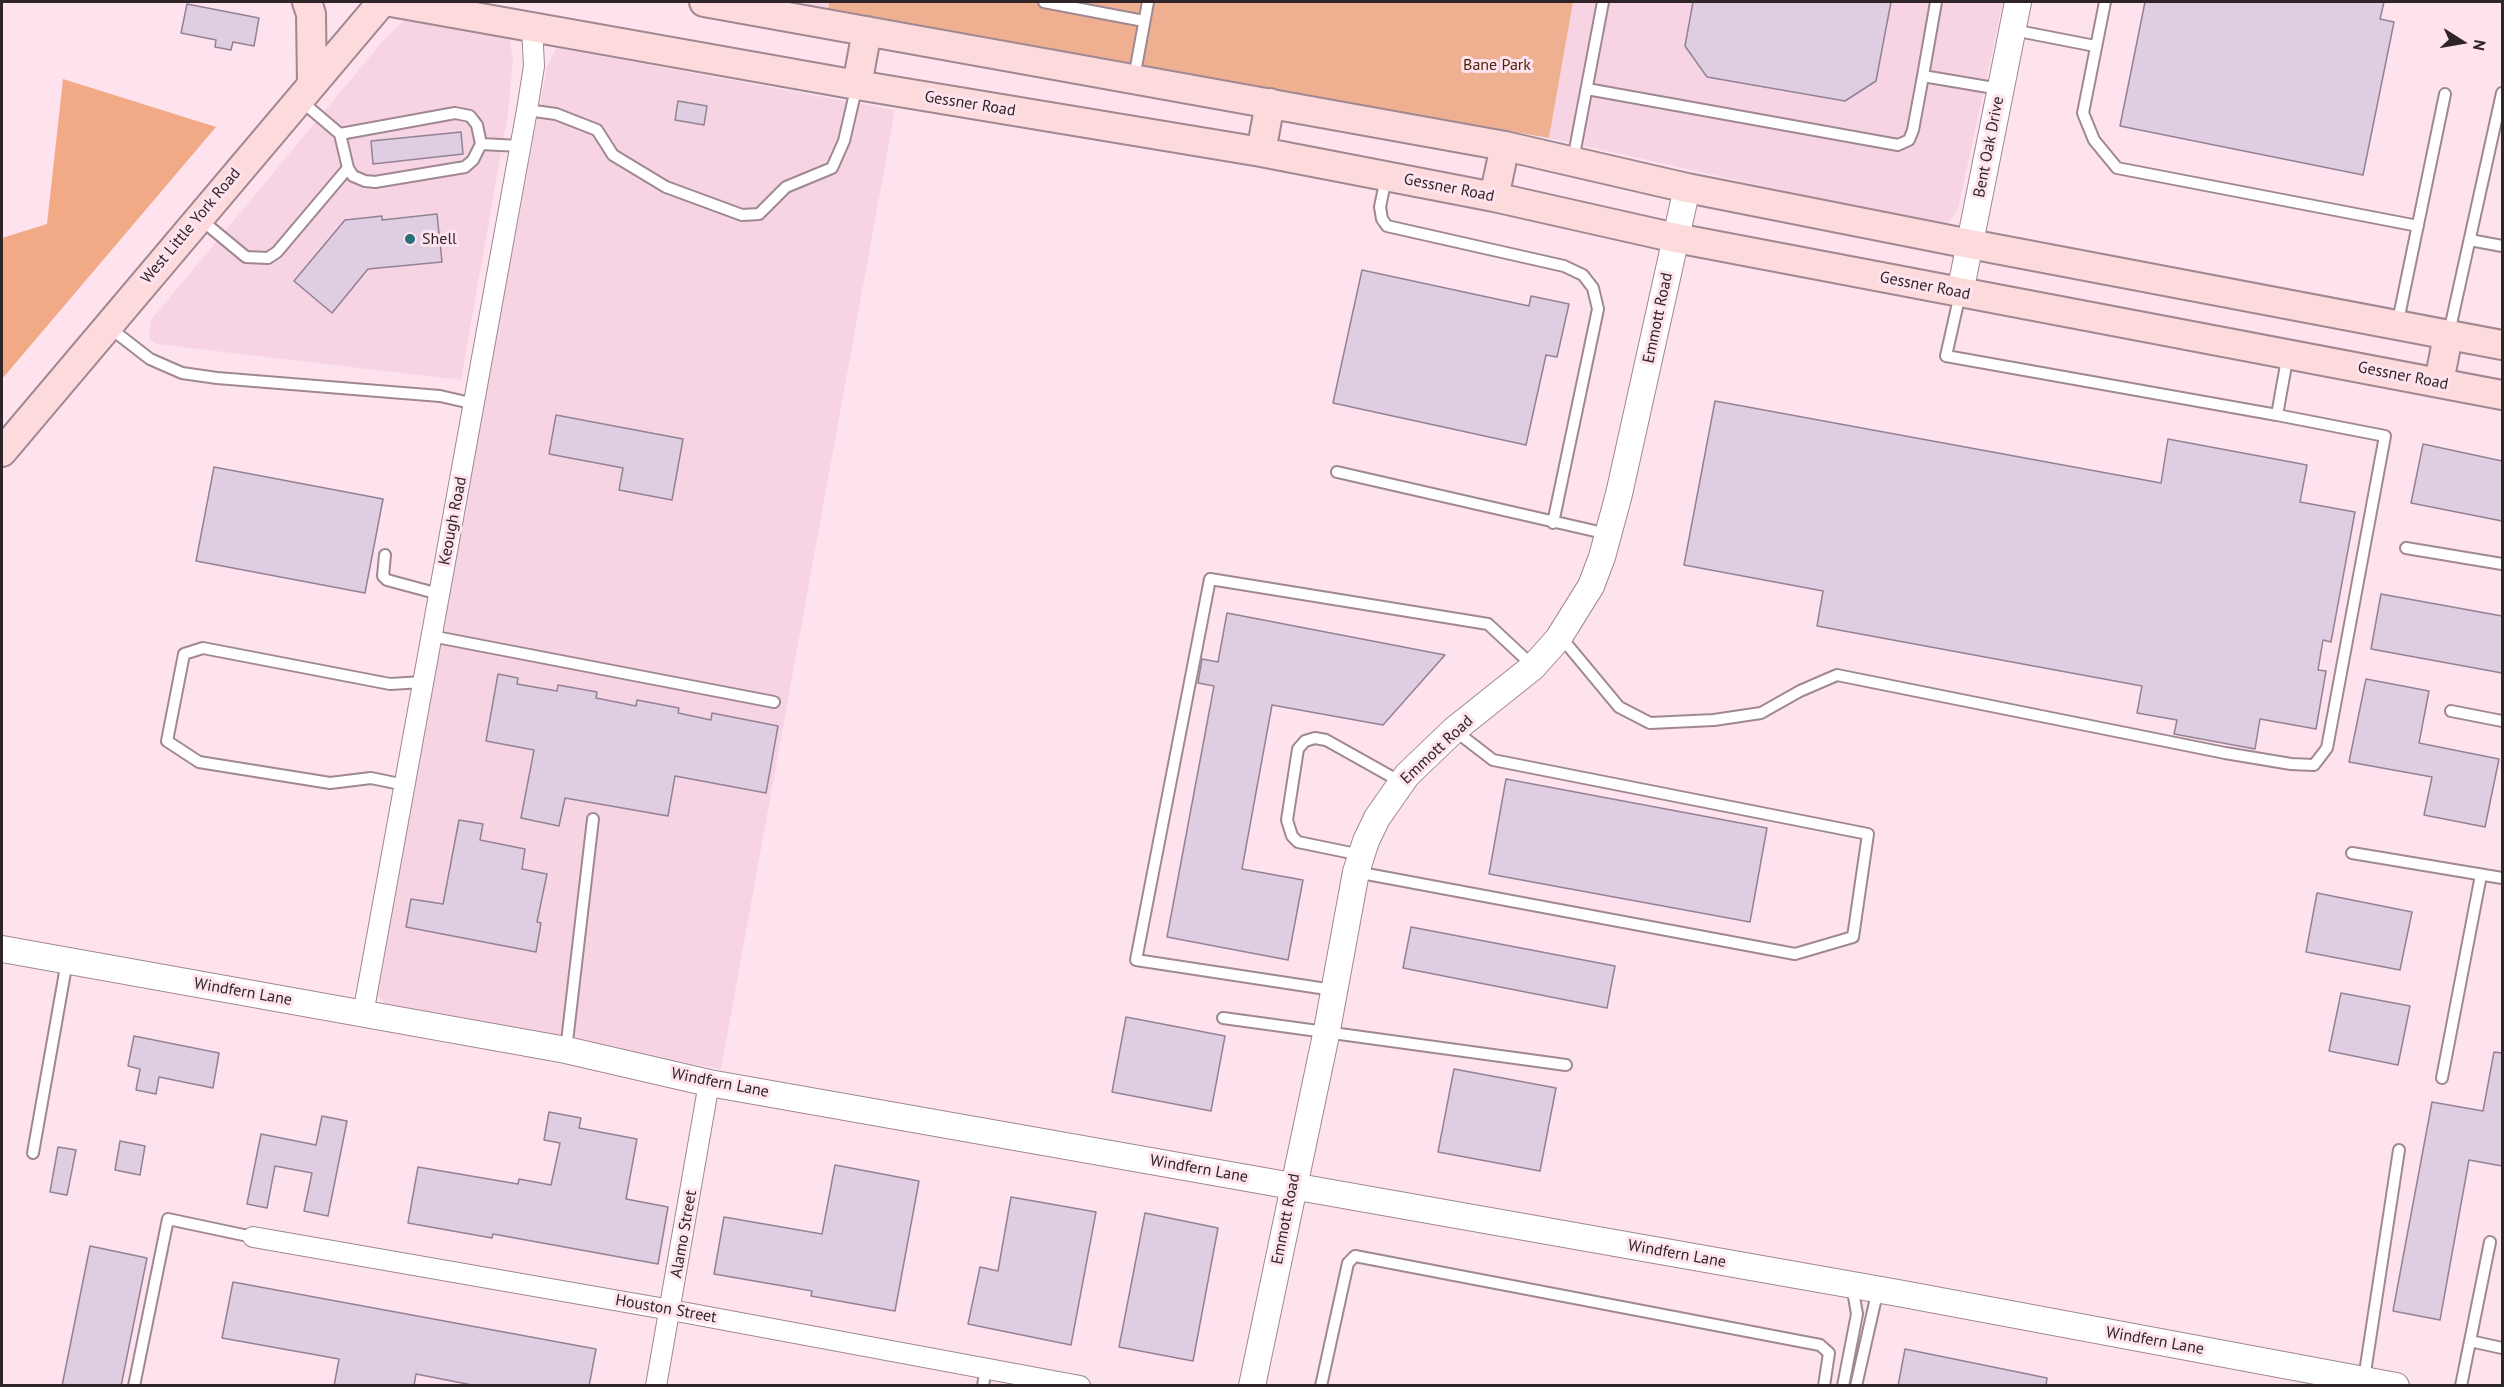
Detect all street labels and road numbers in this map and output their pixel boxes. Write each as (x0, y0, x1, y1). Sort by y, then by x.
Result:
street label: Gessner Road (923, 87, 1017, 121)
street label: Bent Oak Drive (1970, 95, 2008, 199)
street label: West Little York Road (137, 164, 245, 288)
street label: Gessner Road (1402, 170, 1496, 206)
street label: Gessner Road (1878, 268, 1972, 304)
street label: Emmott Road (1639, 271, 1677, 365)
street label: Gessner Road (2356, 358, 2450, 394)
street label: Keough Road (435, 475, 471, 567)
street label: Emmott Road (1397, 712, 1477, 788)
street label: Windfern Lane (192, 974, 294, 1010)
street label: Windfern Lane (669, 1064, 771, 1102)
street label: Windfern Lane (1148, 1151, 1250, 1187)
street label: Emmott Road (1268, 1172, 1304, 1266)
street label: Alamo Street (667, 1189, 701, 1279)
street label: Windfern Lane (1626, 1236, 1728, 1272)
street label: Houston Street (614, 1291, 718, 1327)
street label: Windfern Lane (2104, 1323, 2206, 1359)

